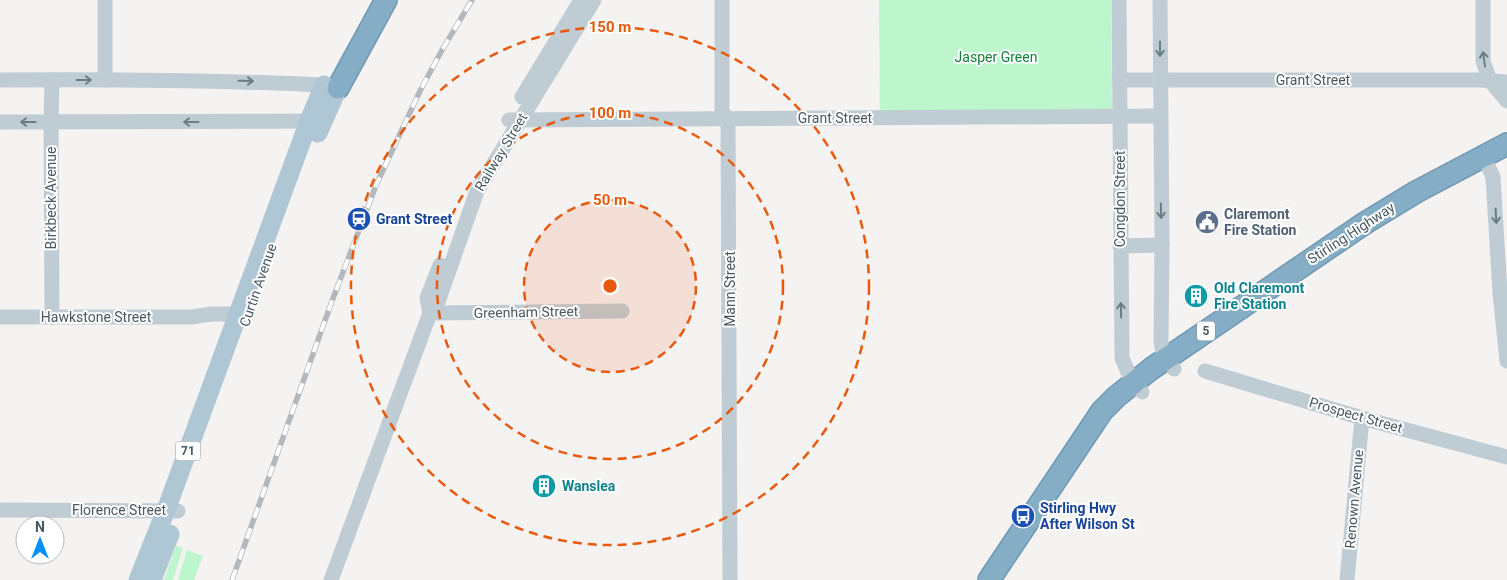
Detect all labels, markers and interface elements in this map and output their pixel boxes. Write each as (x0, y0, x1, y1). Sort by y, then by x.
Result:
text: 150 m (589, 18, 631, 36)
one-way arrow (1155, 40, 1165, 56)
park label: Jasper Green (955, 49, 1037, 65)
one-way arrow (1479, 52, 1489, 68)
street label: Grant Street (1276, 72, 1351, 88)
one-way arrow (75, 75, 91, 85)
one-way arrow (238, 76, 254, 86)
text: 100 m (589, 104, 631, 122)
street label: Railway Street (471, 110, 531, 194)
street label: Grant Street (798, 110, 873, 126)
one-way arrow (20, 117, 36, 127)
one-way arrow (183, 117, 199, 127)
street label: Birkbeck Avenue (43, 147, 59, 249)
street label: Congdon Street (1112, 150, 1128, 247)
text: 50 m (593, 191, 627, 209)
street label: Stirling Highway (1304, 199, 1398, 267)
one-way arrow (1156, 202, 1166, 219)
station icon: Grant Street (346, 206, 372, 232)
place label: Claremont Fire Station (1224, 206, 1297, 238)
one-way arrow (1491, 208, 1500, 224)
public building icon: Claremont Fire Station (1194, 209, 1220, 235)
place label: Grant Street (376, 211, 452, 227)
street label: Curtin Avenue (236, 241, 280, 329)
street label: Mann Street (722, 251, 738, 327)
centre of rings (601, 277, 619, 295)
place label: Old Claremont Fire Station (1214, 280, 1305, 312)
building icon: Old Claremont Fire Station (1183, 283, 1209, 309)
one-way arrow (1117, 302, 1126, 318)
street label: Greenham Street (473, 303, 579, 321)
street label: Hawkstone Street (41, 309, 152, 325)
road number: 5 (1197, 322, 1215, 341)
street label: Prospect Street (1308, 394, 1405, 436)
road number: 71 (176, 442, 200, 461)
street label: Renown Avenue (1342, 449, 1366, 549)
building icon: Wanslea (531, 473, 557, 499)
place label: Wanslea (562, 478, 616, 494)
place label: Stirling Hwy After Wilson St (1040, 500, 1135, 532)
street label: Florence Street (72, 502, 166, 518)
bus stop icon: Stirling Hwy After Wilson St (1010, 503, 1036, 529)
north arrow (15, 515, 65, 565)
text: N (35, 519, 45, 535)

